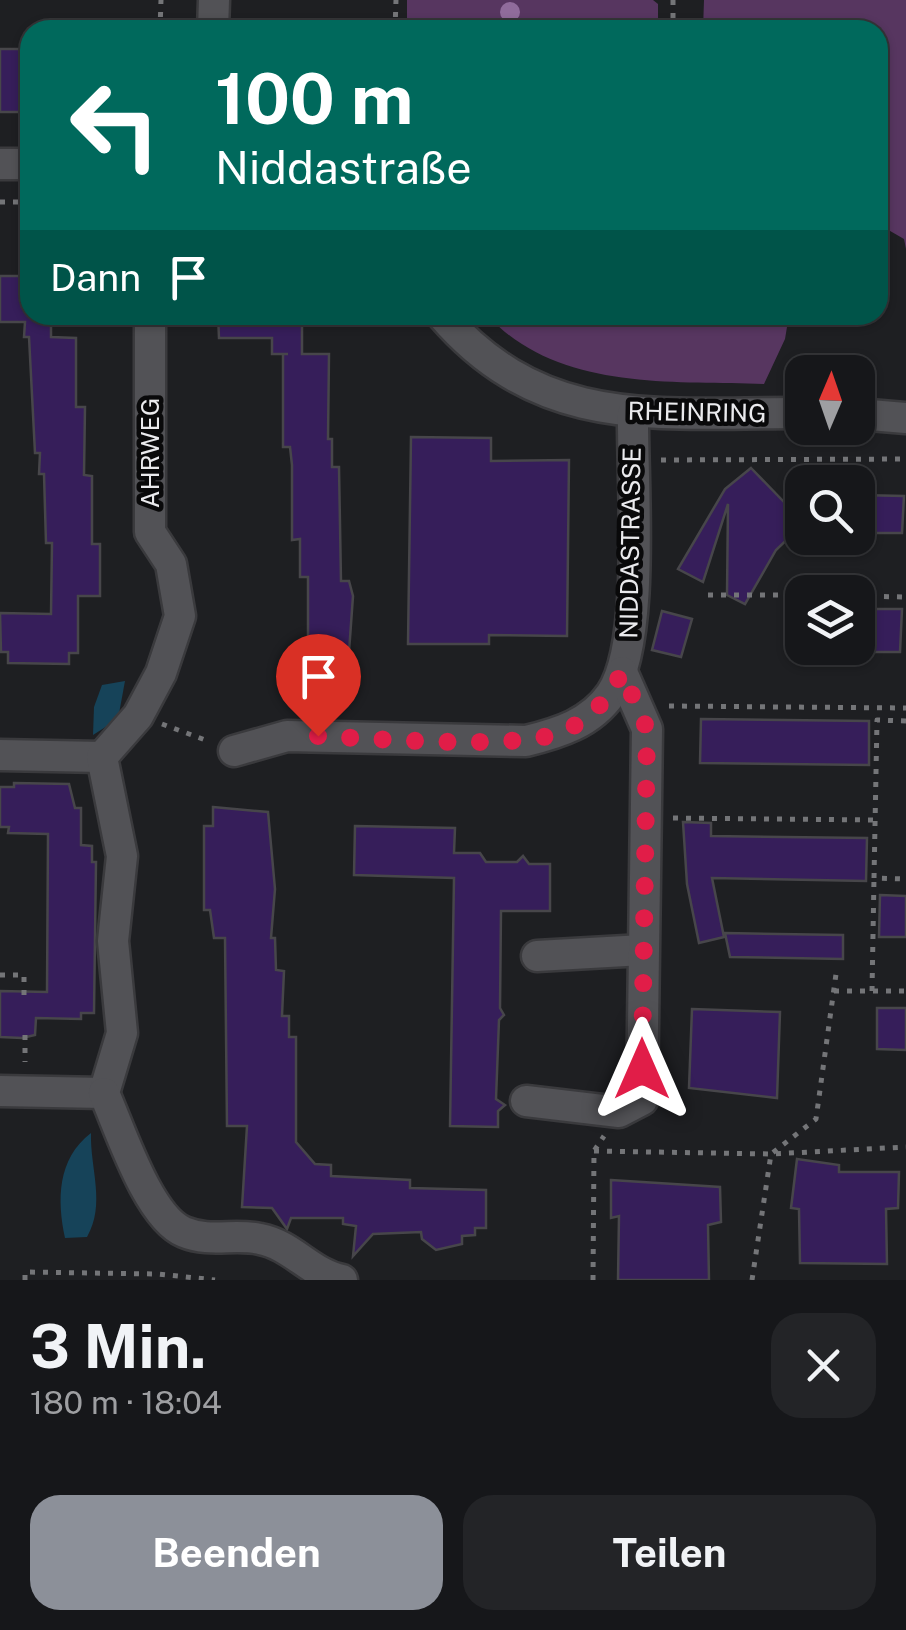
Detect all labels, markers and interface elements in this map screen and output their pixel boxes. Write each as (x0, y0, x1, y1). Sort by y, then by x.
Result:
text: 100 m (215, 57, 413, 140)
icon: left (50, 60, 180, 190)
text: Niddastraße (215, 141, 472, 194)
icon: arrive (161, 250, 216, 305)
text: Dann (50, 255, 141, 300)
north arrow (785, 355, 875, 445)
map controls (785, 355, 875, 665)
street label: RHEINRING (627, 396, 767, 428)
street label: AHRWEG (135, 398, 165, 508)
street label: NIDDASTRASSE (613, 447, 647, 639)
button: search (785, 465, 875, 555)
button: layers (785, 575, 875, 665)
pin (276, 634, 361, 737)
icon: arrive (291, 649, 346, 704)
position arrow (590, 1017, 694, 1121)
text: 3 Min. (30, 1311, 206, 1382)
button: close (771, 1313, 876, 1418)
text: 180 m · 18:04 (30, 1384, 222, 1421)
button: Beenden (30, 1495, 443, 1610)
button: Teilen (463, 1495, 876, 1610)

